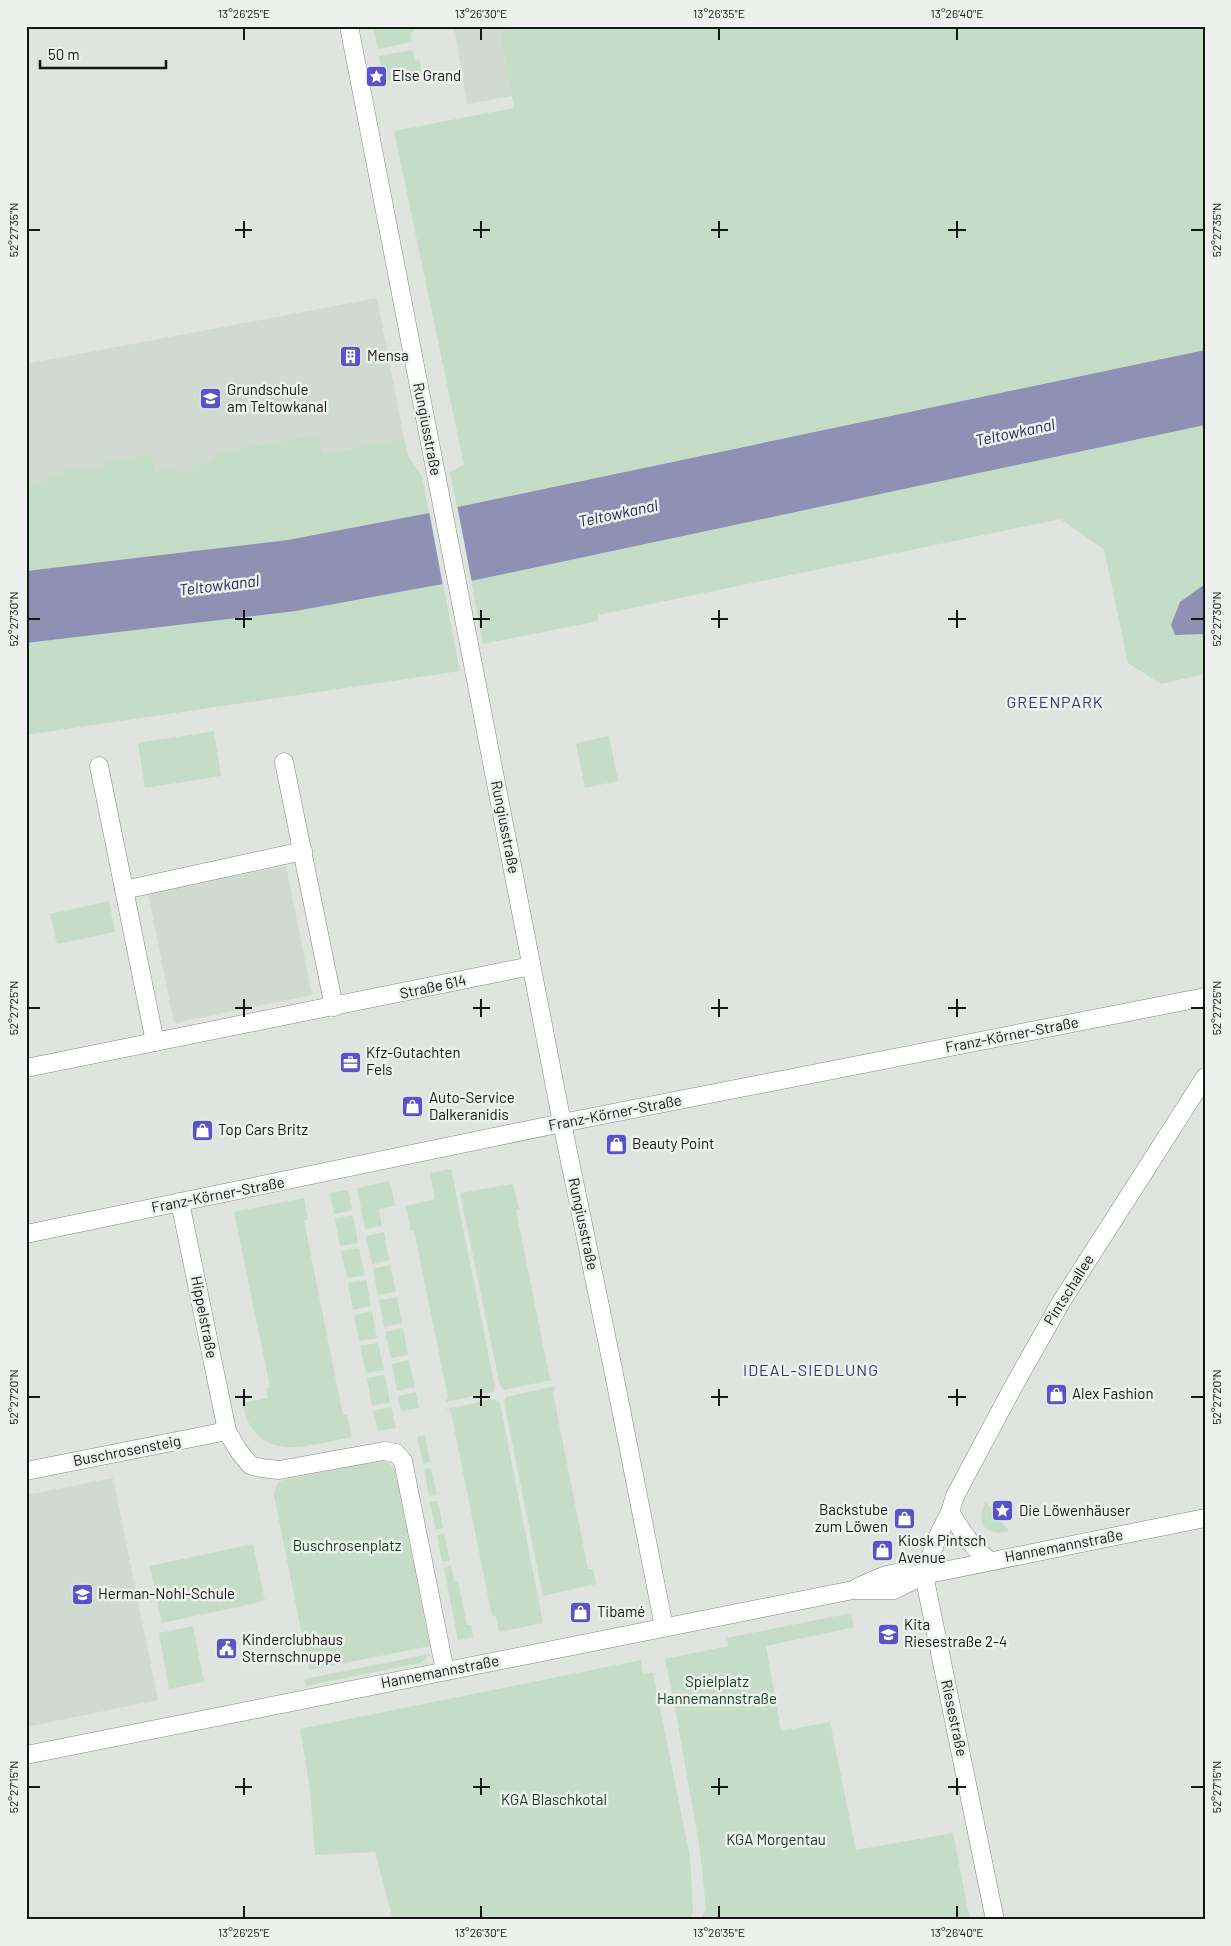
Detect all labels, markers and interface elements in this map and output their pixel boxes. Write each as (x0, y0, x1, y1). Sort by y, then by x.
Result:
text: 13°26'25"E (218, 6, 270, 20)
text: 13°26'30"E (455, 6, 507, 20)
text: 13°26'35"E (693, 6, 745, 20)
text: 13°26'40"E (931, 6, 983, 20)
scale bar (40, 38, 166, 70)
text: 50 m (48, 45, 80, 63)
place icon: Else Grand (364, 64, 388, 88)
place label: Else Grand (392, 66, 461, 84)
text: 52°27'35"N (6, 203, 20, 257)
text: 52°27'35"N (1209, 203, 1223, 257)
building icon: Mensa (339, 344, 363, 368)
place label: Mensa (367, 346, 409, 364)
place label: Grundschule am Teltowkanal (227, 380, 327, 415)
street label: Rungiusstraße (410, 381, 446, 477)
school or university icon: Grundschule am Teltowkanal (199, 387, 223, 411)
water label: Teltowkanal (973, 414, 1057, 449)
water label: Teltowkanal (576, 495, 660, 530)
water label: Teltowkanal (178, 570, 261, 599)
text: 52°27'30"N (6, 591, 20, 647)
text: 52°27'30"N (1209, 591, 1223, 647)
district label: GREENPARK (1007, 692, 1103, 711)
street label: Rungiusstraße (488, 779, 524, 875)
street label: Straße 614 (398, 970, 468, 1002)
text: 52°27'25"N (6, 981, 20, 1035)
text: 52°27'25"N (1209, 981, 1223, 1035)
street label: Franz-Körner-Straße (944, 1012, 1080, 1056)
place label: Kfz-Gutachten Fels (366, 1043, 461, 1078)
office icon: Kfz-Gutachten Fels (338, 1050, 362, 1074)
place label: Auto-Service Dalkeranidis (429, 1088, 515, 1123)
street label: Franz-Körner-Straße (547, 1090, 683, 1134)
shop icon: Auto-Service Dalkeranidis (401, 1095, 425, 1119)
shop icon: Top Cars Britz (190, 1118, 214, 1142)
place label: Top Cars Britz (218, 1120, 308, 1138)
shop icon: Beauty Point (604, 1132, 628, 1156)
place label: Beauty Point (632, 1134, 715, 1152)
street label: Franz-Körner-Straße (150, 1172, 286, 1216)
street label: Rungiusstraße (565, 1176, 603, 1272)
street label: Pintschallee (1039, 1251, 1097, 1328)
street label: Hippelstraße (188, 1274, 222, 1360)
district label: IDEAL-SIEDLUNG (743, 1360, 879, 1379)
text: 52°27'20"N (6, 1369, 20, 1425)
text: 52°27'20"N (1209, 1369, 1223, 1425)
shop icon: Alex Fashion (1044, 1382, 1068, 1406)
place label: Alex Fashion (1072, 1384, 1154, 1402)
street label: Buschrosensteig (71, 1431, 182, 1469)
place icon: Die Löwenhäuser (991, 1499, 1015, 1523)
place label: Backstube zum Löwen (815, 1500, 888, 1535)
place label: Die Löwenhäuser (1019, 1501, 1131, 1519)
shop icon: Backstube zum Löwen (892, 1507, 916, 1531)
street label: Hannemannstraße (1003, 1525, 1124, 1565)
place label: Kiosk Pintsch Avenue (898, 1531, 986, 1566)
park label: Buschrosenplatz (293, 1536, 402, 1554)
shop icon: Kiosk Pintsch Avenue (870, 1538, 894, 1562)
school or university icon: Herman-Nohl-Schule (70, 1582, 94, 1606)
place label: Herman-Nohl-Schule (98, 1584, 235, 1602)
shop icon: Tibamé (569, 1600, 593, 1624)
place label: Tibamé (597, 1602, 645, 1620)
place label: Kita Riesestraße 2-4 (904, 1615, 1007, 1650)
school or university icon: Kita Riesestraße 2-4 (876, 1622, 900, 1646)
place label: Kinderclubhaus Sternschnuppe (242, 1630, 343, 1665)
public building icon: Kinderclubhaus Sternschnuppe (214, 1637, 238, 1661)
street label: Hannemannstraße (379, 1651, 500, 1691)
park label: Spielplatz Hannemannstraße (657, 1672, 777, 1707)
street label: Riesestraße (938, 1678, 972, 1758)
text: 52°27'15"N (6, 1761, 20, 1813)
text: 52°27'15"N (1209, 1761, 1223, 1813)
park label: KGA Blaschkotal (501, 1790, 607, 1808)
park label: KGA Morgentau (726, 1830, 826, 1848)
text: 13°26'25"E (218, 1925, 270, 1939)
text: 13°26'30"E (455, 1925, 507, 1939)
text: 13°26'35"E (693, 1925, 745, 1939)
text: 13°26'40"E (931, 1925, 983, 1939)

